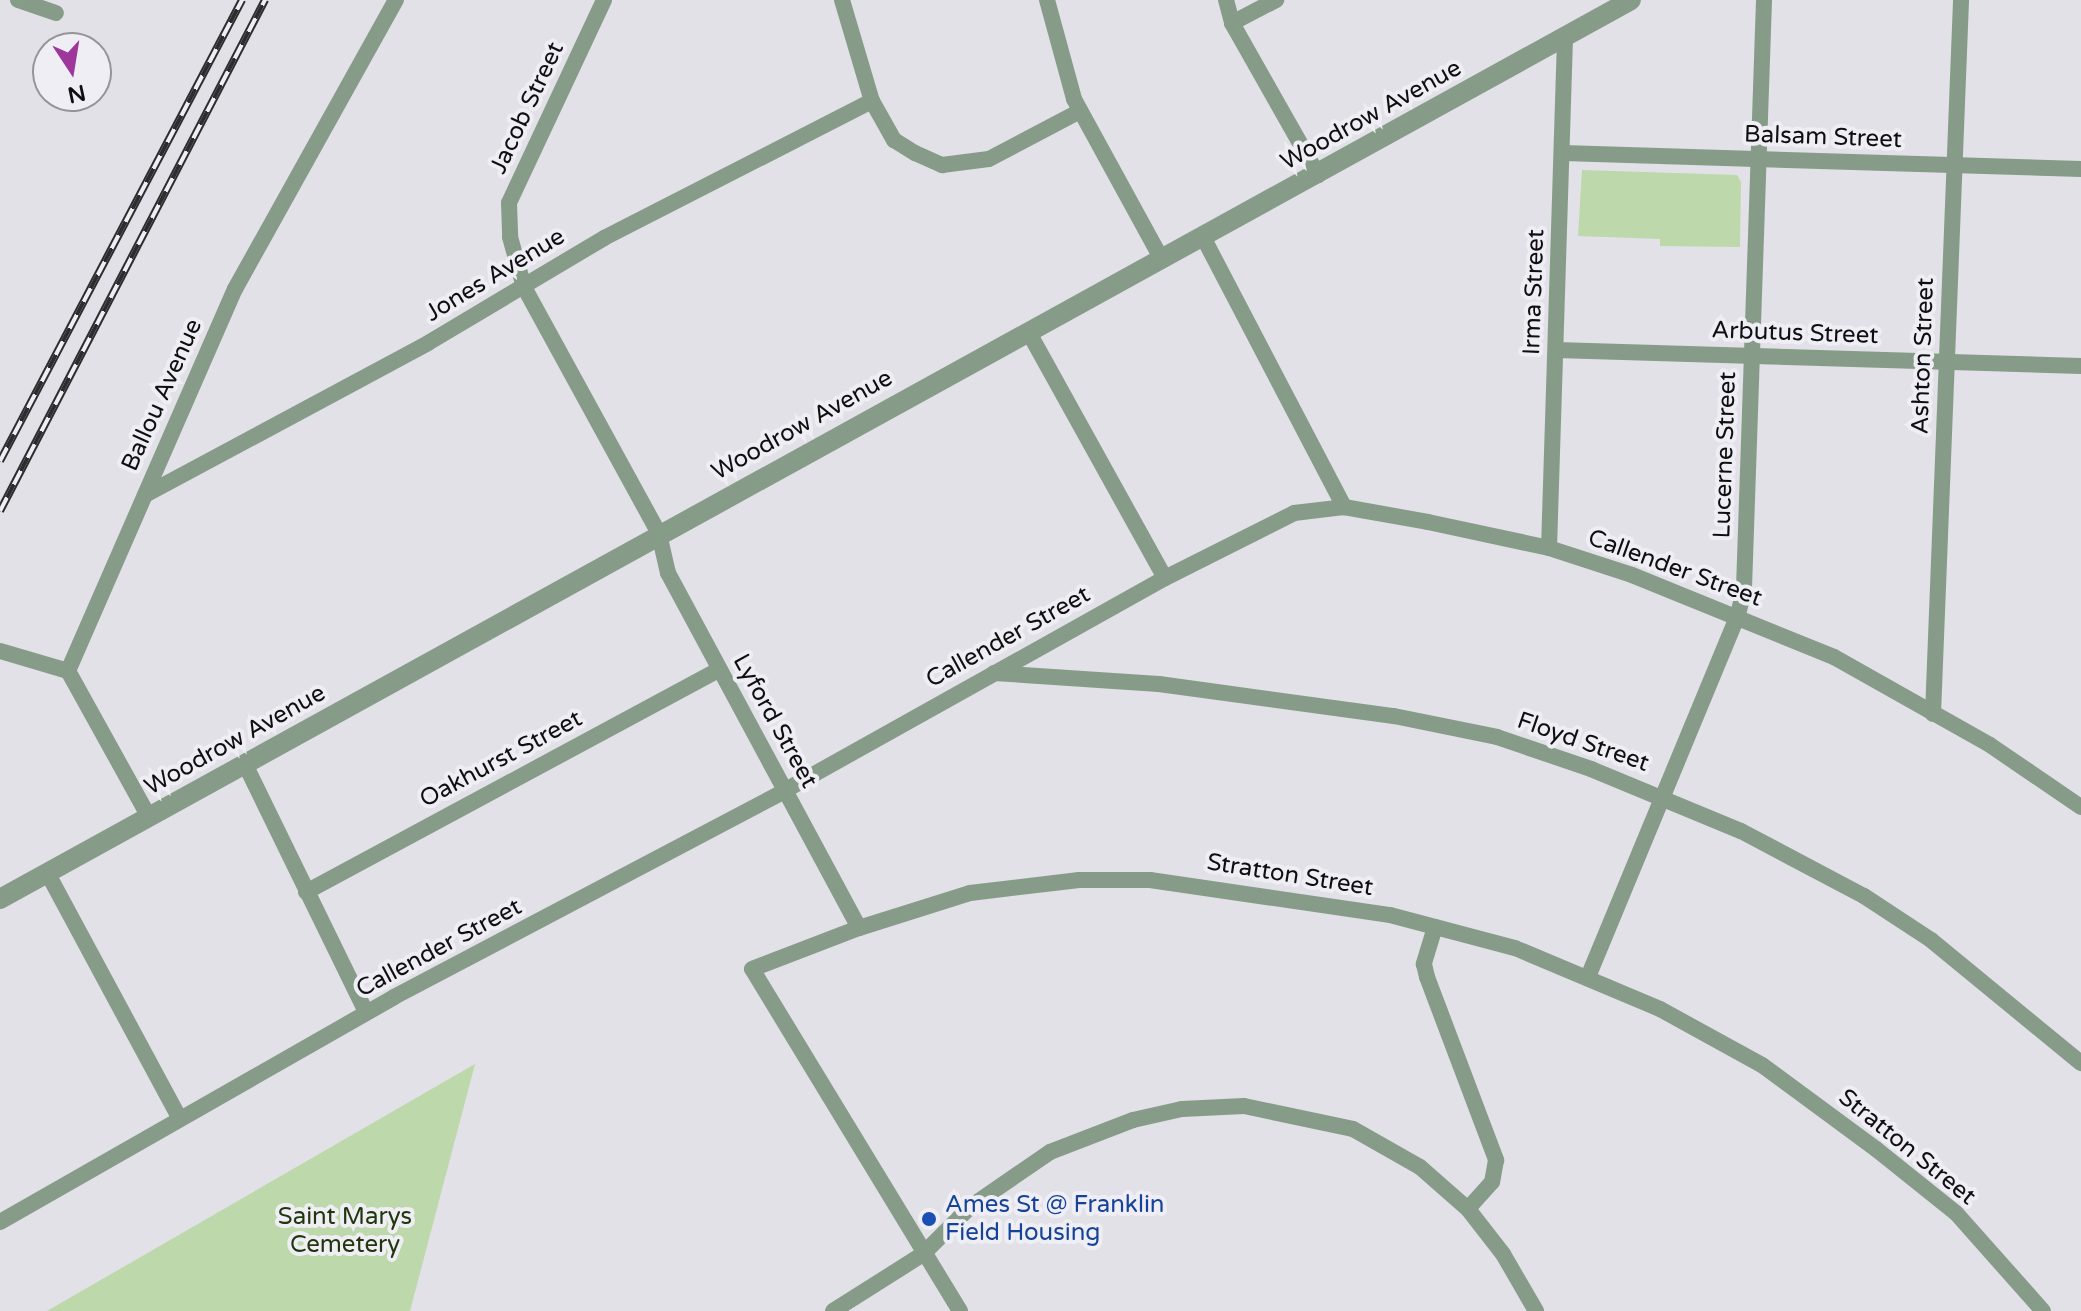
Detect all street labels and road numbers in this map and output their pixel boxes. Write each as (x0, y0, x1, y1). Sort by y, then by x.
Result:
street label: Jacob Street (484, 38, 570, 178)
street label: Woodrow Avenue (1276, 53, 1466, 177)
street label: Balsam Street (1744, 120, 1902, 154)
street label: Jones Avenue (420, 222, 570, 328)
street label: Irma Street (1517, 228, 1551, 356)
street label: Ashton Street (1906, 277, 1940, 435)
street label: Ballou Avenue (116, 314, 208, 476)
street label: Arbutus Street (1711, 316, 1879, 350)
street label: Woodrow Avenue (707, 363, 897, 487)
street label: Lucerne Street (1708, 371, 1742, 539)
street label: Callender Street (1584, 523, 1766, 613)
street label: Callender Street (921, 580, 1095, 694)
street label: Lyford Street (726, 649, 824, 793)
street label: Woodrow Avenue (140, 678, 330, 802)
street label: Oakhurst Street (415, 704, 587, 814)
street label: Floyd Street (1513, 706, 1653, 778)
street label: Stratton Street (1205, 848, 1375, 902)
street label: Callender Street (351, 892, 527, 1004)
street label: Stratton Street (1833, 1083, 1981, 1211)

